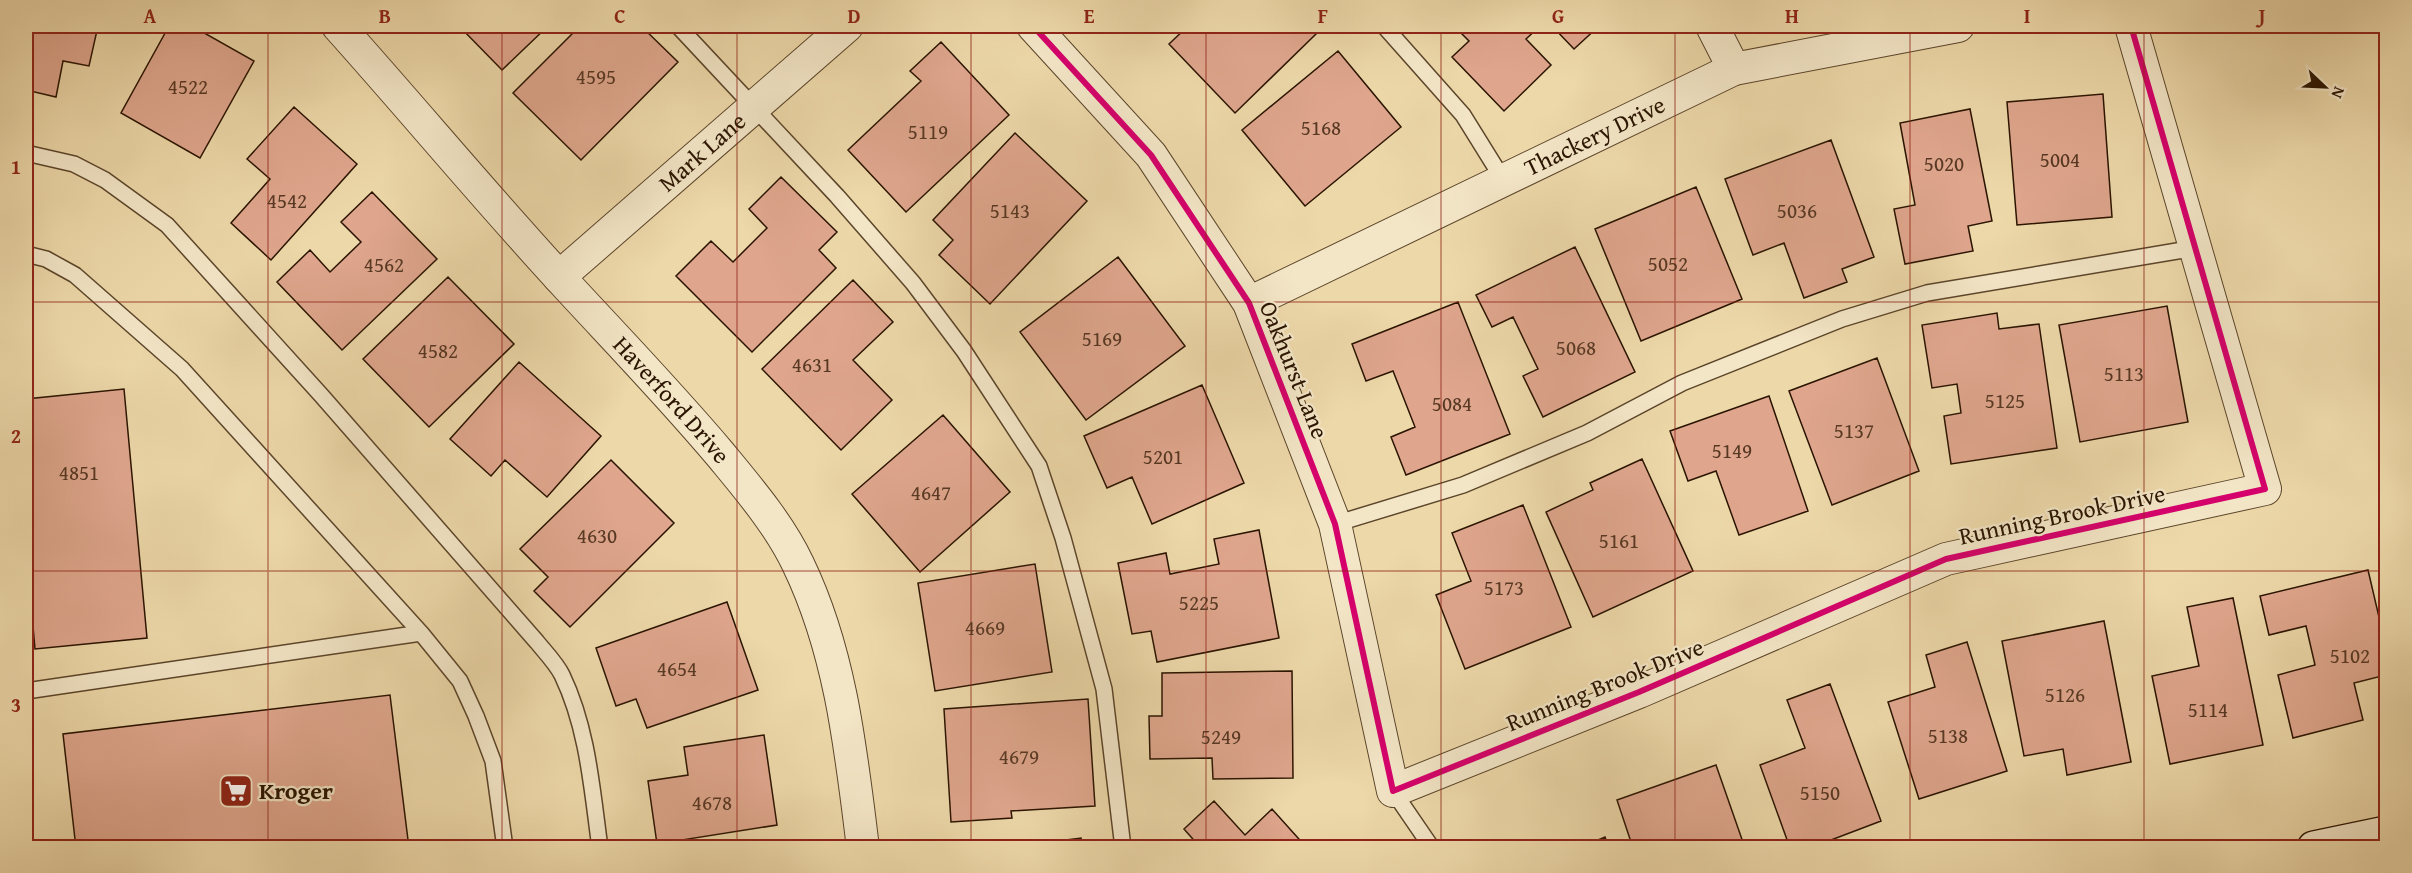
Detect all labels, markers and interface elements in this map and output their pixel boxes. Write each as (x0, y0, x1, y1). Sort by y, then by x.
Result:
text: A (144, 1, 157, 30)
text: B (379, 1, 391, 30)
text: C (614, 1, 626, 30)
text: D (847, 1, 861, 30)
text: E (1084, 1, 1095, 30)
text: F (1318, 1, 1328, 30)
text: G (1552, 1, 1564, 30)
text: H (1785, 1, 1799, 30)
text: I (2024, 1, 2030, 30)
text: J (2256, 1, 2266, 30)
north arrow (2295, 57, 2355, 117)
house number: 4595 (576, 61, 616, 92)
house number: 4522 (168, 71, 208, 102)
text: N (2326, 83, 2352, 103)
street label: Thackery Drive (1518, 87, 1671, 185)
street label: Mark Lane (650, 104, 753, 200)
house number: 5168 (1301, 112, 1341, 143)
house number: 5119 (908, 116, 948, 147)
house number: 5004 (2040, 144, 2080, 175)
house number: 5020 (1924, 148, 1964, 179)
text: 1 (11, 152, 21, 181)
house number: 4542 (267, 185, 307, 216)
house number: 5143 (990, 195, 1030, 226)
house number: 5036 (1777, 195, 1817, 226)
house number: 5052 (1648, 248, 1688, 279)
house number: 4562 (364, 249, 404, 280)
street label: Oakhurst Lane (1251, 296, 1338, 444)
house number: 5169 (1082, 323, 1122, 354)
street label: Haverford Drive (605, 328, 739, 471)
house number: 5068 (1556, 332, 1596, 363)
house number: 4582 (418, 335, 458, 366)
house number: 4631 (792, 349, 832, 380)
house number: 5113 (2104, 358, 2144, 389)
house number: 5125 (1985, 385, 2025, 416)
house number: 5084 (1432, 388, 1472, 419)
house number: 5137 (1834, 415, 1874, 446)
text: 2 (11, 421, 21, 450)
house number: 5149 (1712, 435, 1752, 466)
house number: 5201 (1143, 441, 1183, 472)
house number: 4851 (59, 457, 99, 488)
street label: Running Brook Drive (1955, 476, 2168, 553)
house number: 4647 (911, 477, 951, 508)
house number: 4630 (577, 520, 617, 551)
house number: 5161 (1599, 525, 1639, 556)
house number: 5173 (1484, 572, 1524, 603)
house number: 5225 (1179, 587, 1219, 618)
house number: 4669 (965, 612, 1005, 643)
street label: Running Brook Drive (1501, 629, 1709, 740)
house number: 5102 (2330, 640, 2370, 671)
house number: 4654 (657, 653, 697, 684)
house number: 5126 (2045, 679, 2085, 710)
text: 3 (11, 690, 21, 719)
house number: 5114 (2188, 694, 2228, 725)
house number: 5138 (1928, 720, 1968, 751)
house number: 5249 (1201, 721, 1241, 752)
house number: 4679 (999, 741, 1039, 772)
supermarket icon: Kroger (218, 773, 254, 809)
place label: Kroger (259, 773, 333, 808)
house number: 5150 (1800, 777, 1840, 808)
house number: 4678 (692, 787, 732, 818)

